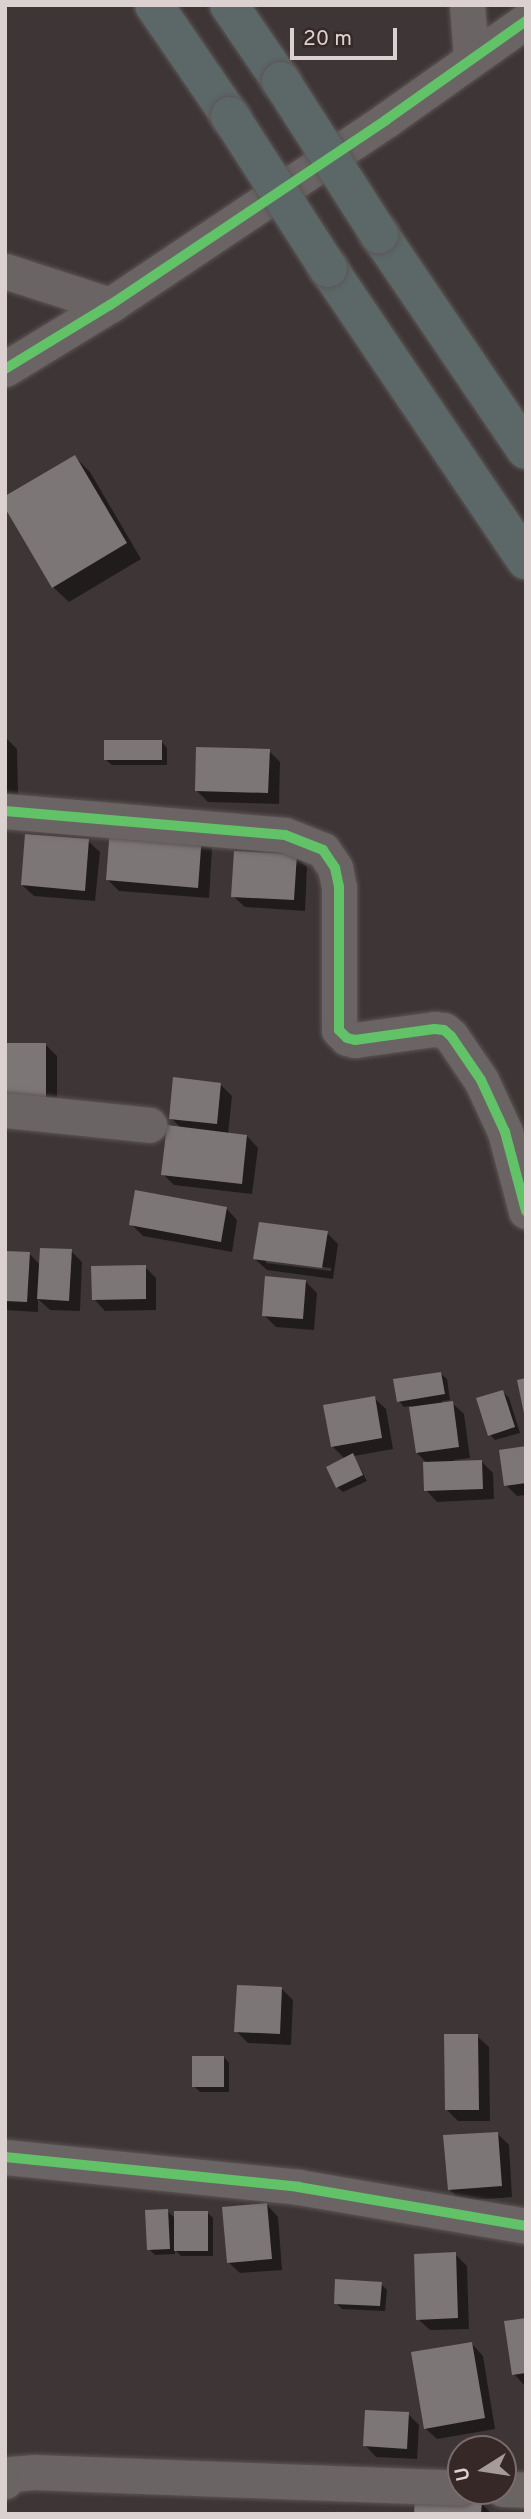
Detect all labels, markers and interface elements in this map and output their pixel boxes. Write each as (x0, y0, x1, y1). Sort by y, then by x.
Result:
scale bar (293, 14, 400, 58)
text: 20 m (303, 26, 352, 53)
north arrow (447, 2435, 517, 2505)
text: U (450, 2465, 477, 2483)

